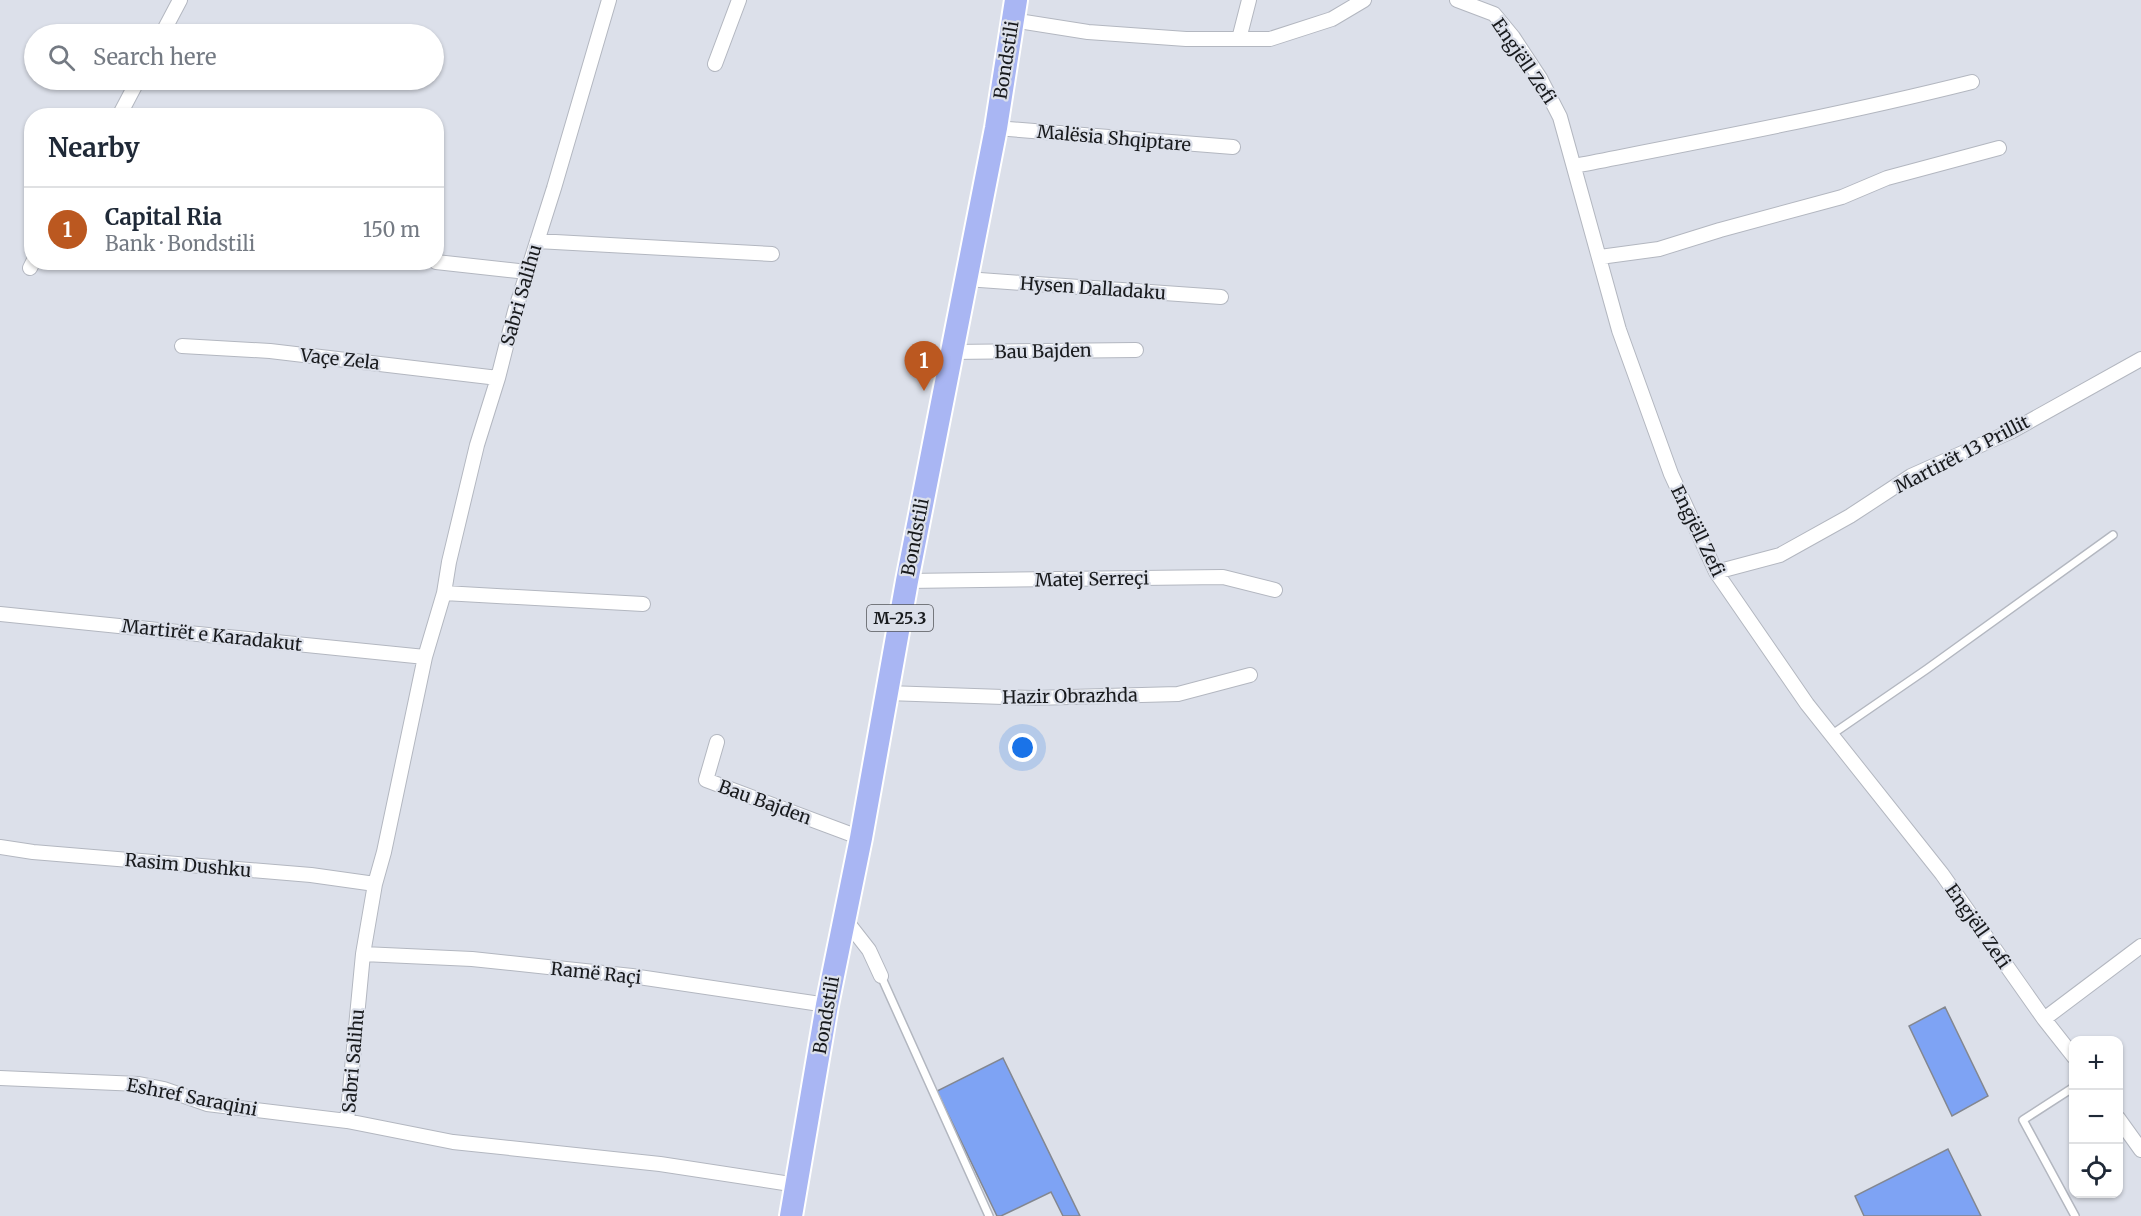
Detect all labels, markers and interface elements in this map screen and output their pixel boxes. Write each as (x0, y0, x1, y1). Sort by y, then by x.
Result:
street label: Engjëll Zefi (1487, 14, 1561, 108)
street label: Bondstili (988, 19, 1024, 101)
search box (24, 24, 444, 90)
icon: search (45, 41, 78, 74)
text: Search here (93, 43, 216, 71)
street label: Malësia Shqiptare (1036, 120, 1192, 156)
text: Nearby (48, 131, 140, 164)
text: Capital Ria (105, 203, 222, 231)
text: 1 (63, 217, 72, 242)
text: 150 m (363, 217, 420, 242)
text: Bank · Bondstili (105, 231, 255, 256)
street label: Sabri Salihu (496, 242, 546, 348)
street label: Hysen Dalladaku (1019, 271, 1167, 305)
street label: Bau Bajden (994, 339, 1092, 363)
pin: 1 (904, 342, 944, 391)
street label: Vaçe Zela (298, 343, 381, 375)
street label: Martirët 13 Prillit (1891, 410, 2033, 498)
street label: Engjëll Zefi (1666, 482, 1730, 580)
street label: Bondstili (896, 496, 934, 578)
street label: Matej Serreçi (1035, 567, 1149, 591)
road number: M-25.3 (867, 605, 933, 631)
street label: Martirët e Karadakut (121, 614, 303, 656)
street label: Hazir Obrazhda (1002, 683, 1138, 709)
your location (1008, 733, 1037, 762)
street label: Bau Bajden (715, 775, 815, 829)
street label: Rasim Dushku (124, 848, 252, 882)
street label: Engjëll Zefi (1940, 879, 2016, 973)
street label: Ramë Raçi (550, 957, 643, 989)
street label: Bondstili (808, 974, 844, 1056)
street label: Sabri Salihu (337, 1008, 369, 1114)
map controls (2069, 1036, 2123, 1198)
button: + (2069, 1036, 2123, 1090)
street label: Eshref Saraqini (125, 1073, 259, 1121)
button: − (2069, 1090, 2123, 1144)
button: locate (2069, 1144, 2123, 1198)

